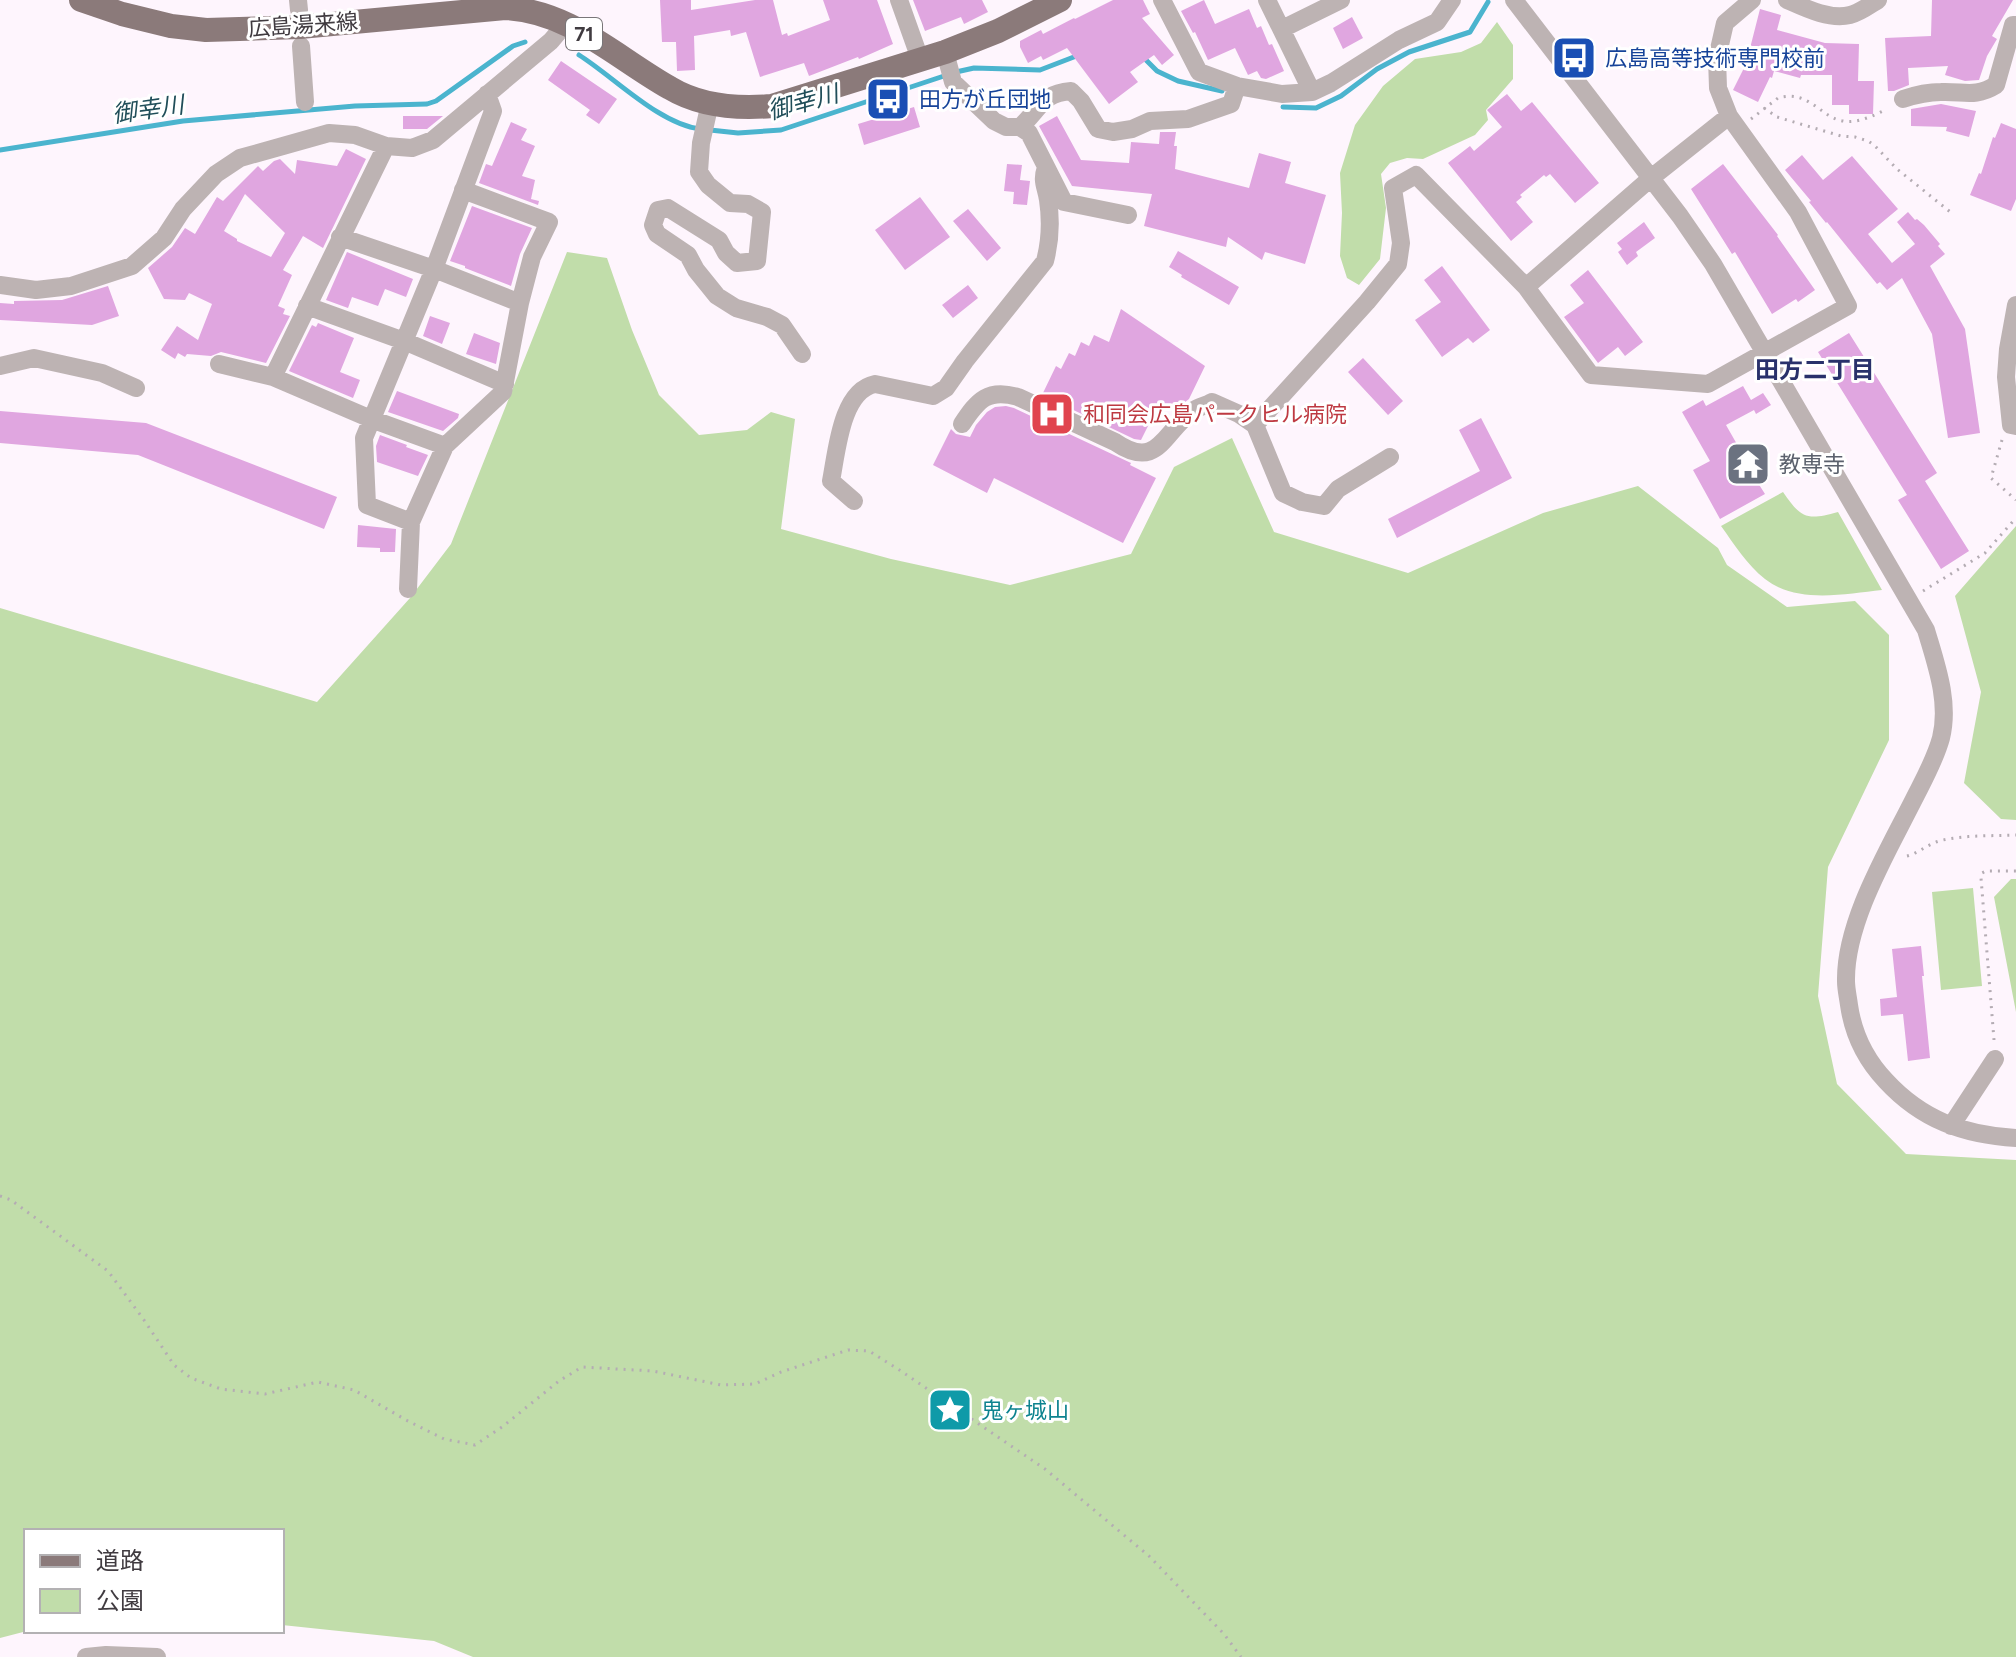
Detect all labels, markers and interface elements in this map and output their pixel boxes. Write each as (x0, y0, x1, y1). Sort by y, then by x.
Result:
street label: 広島湯来線 (247, 8, 359, 42)
road number: 71 (566, 18, 602, 50)
bus stop icon: 広島高等技術専門校前 (1550, 34, 1598, 82)
place label: 広島高等技術専門校前 (1605, 45, 1825, 72)
bus stop icon: 田方が丘団地 (864, 75, 912, 123)
water label: 御幸川 (764, 78, 844, 125)
place label: 田方が丘団地 (919, 86, 1051, 113)
water label: 御幸川 (110, 89, 189, 128)
district label: 田方二丁目 (1755, 355, 1875, 384)
hospital icon: 和同会広島パークヒル病院 (1028, 390, 1076, 438)
place label: 和同会広島パークヒル病院 (1083, 401, 1347, 428)
temple icon: 教専寺 (1724, 440, 1772, 488)
place label: 教専寺 (1779, 451, 1845, 478)
place icon: 鬼ヶ城山 (926, 1386, 974, 1434)
place label: 鬼ヶ城山 (981, 1397, 1069, 1424)
legend (24, 1529, 284, 1633)
text: 道路 (96, 1546, 144, 1575)
text: 公園 (96, 1586, 144, 1615)

